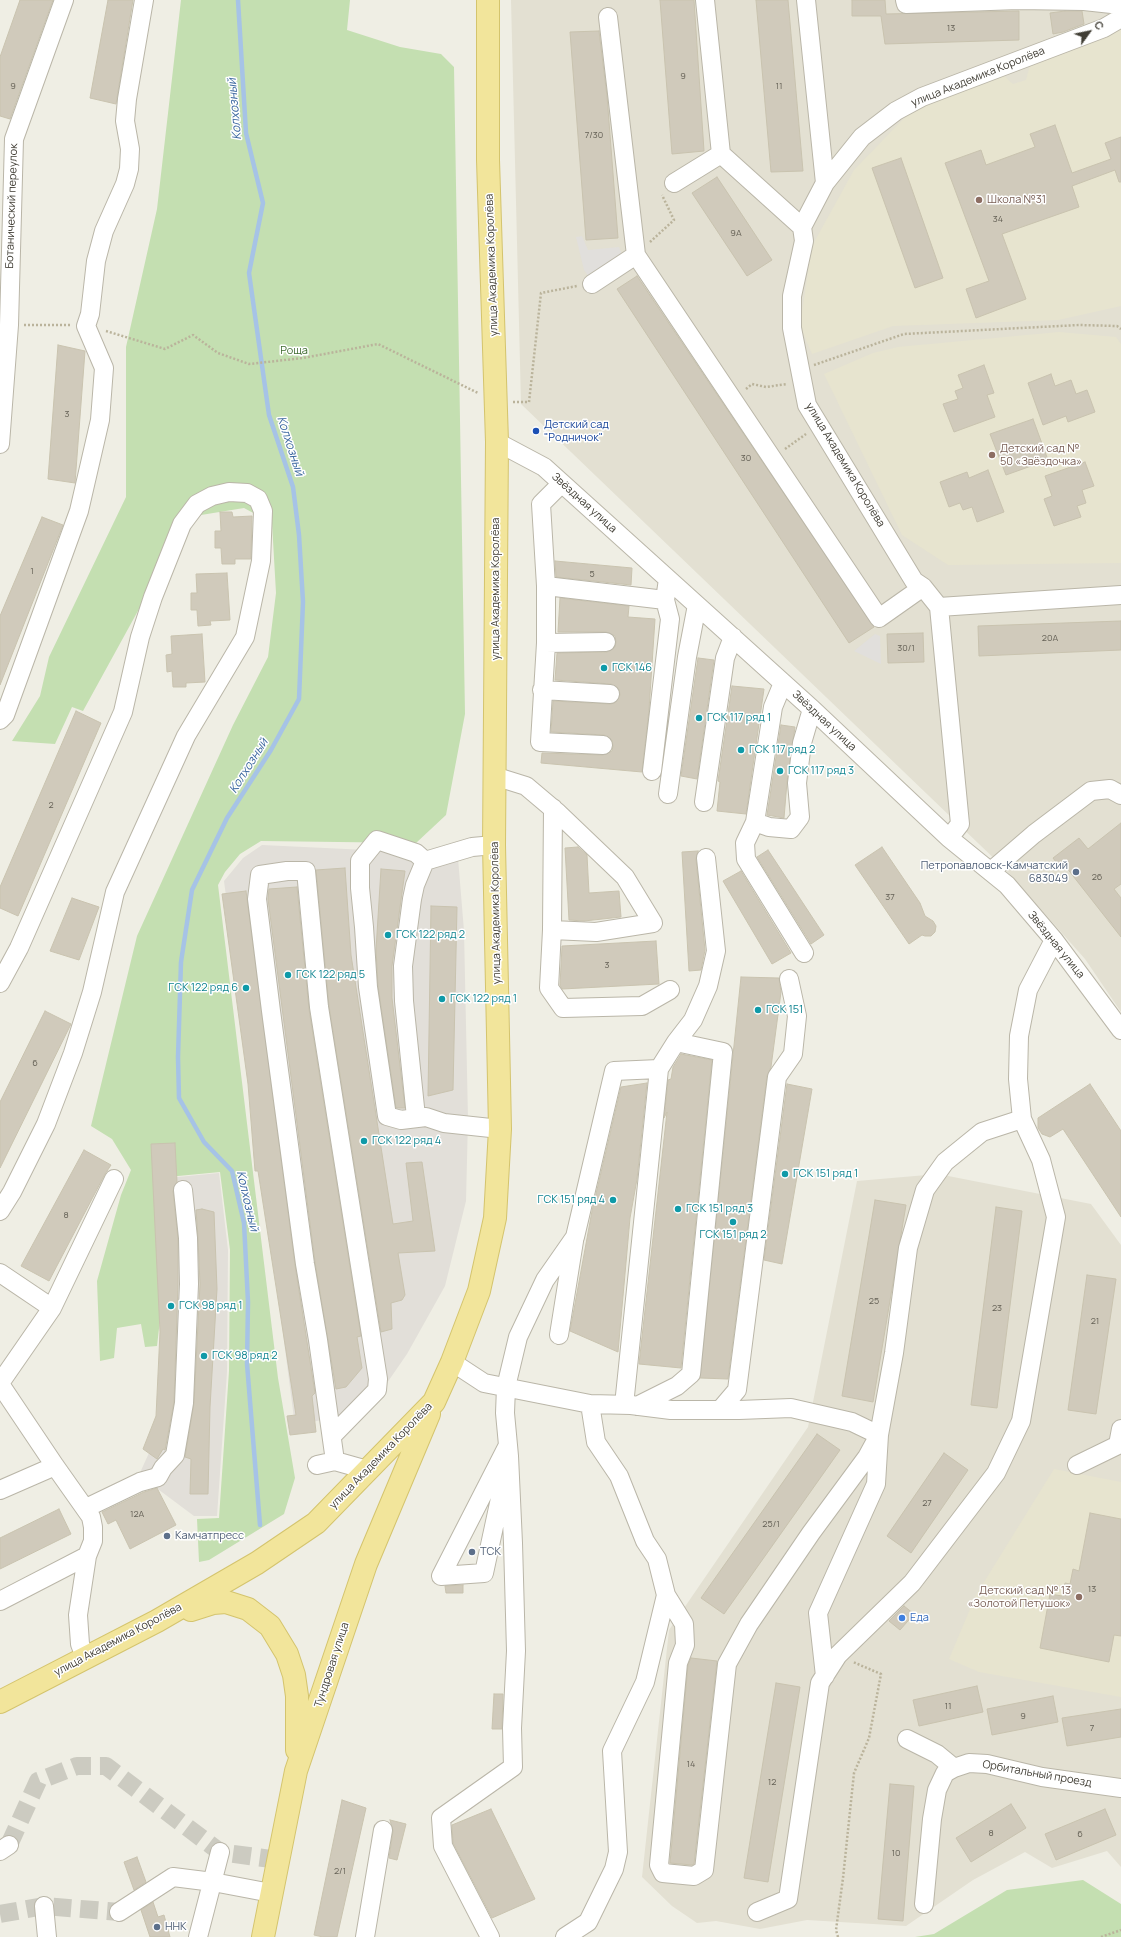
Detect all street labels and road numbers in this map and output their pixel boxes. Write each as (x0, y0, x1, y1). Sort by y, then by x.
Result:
street label: улица Академика Королёва (909, 44, 1047, 110)
street label: Ботанический переулок (3, 143, 21, 269)
street label: улица Академика Королёва (483, 193, 501, 337)
street label: улица Академика Королёва (803, 400, 887, 530)
street label: Звёздная улица (549, 470, 619, 536)
street label: улица Академика Королёва (489, 518, 503, 660)
street label: Звёздная улица (789, 688, 859, 754)
street label: улица Академика Королёва (488, 842, 504, 984)
street label: Звёздная улица (1025, 909, 1087, 981)
street label: улица Академика Королёва (327, 1400, 435, 1512)
street label: улица Академика Королёва (52, 1601, 184, 1679)
street label: Тундровая улица (312, 1621, 352, 1709)
street label: Орбитальный проезд (981, 1758, 1093, 1790)

